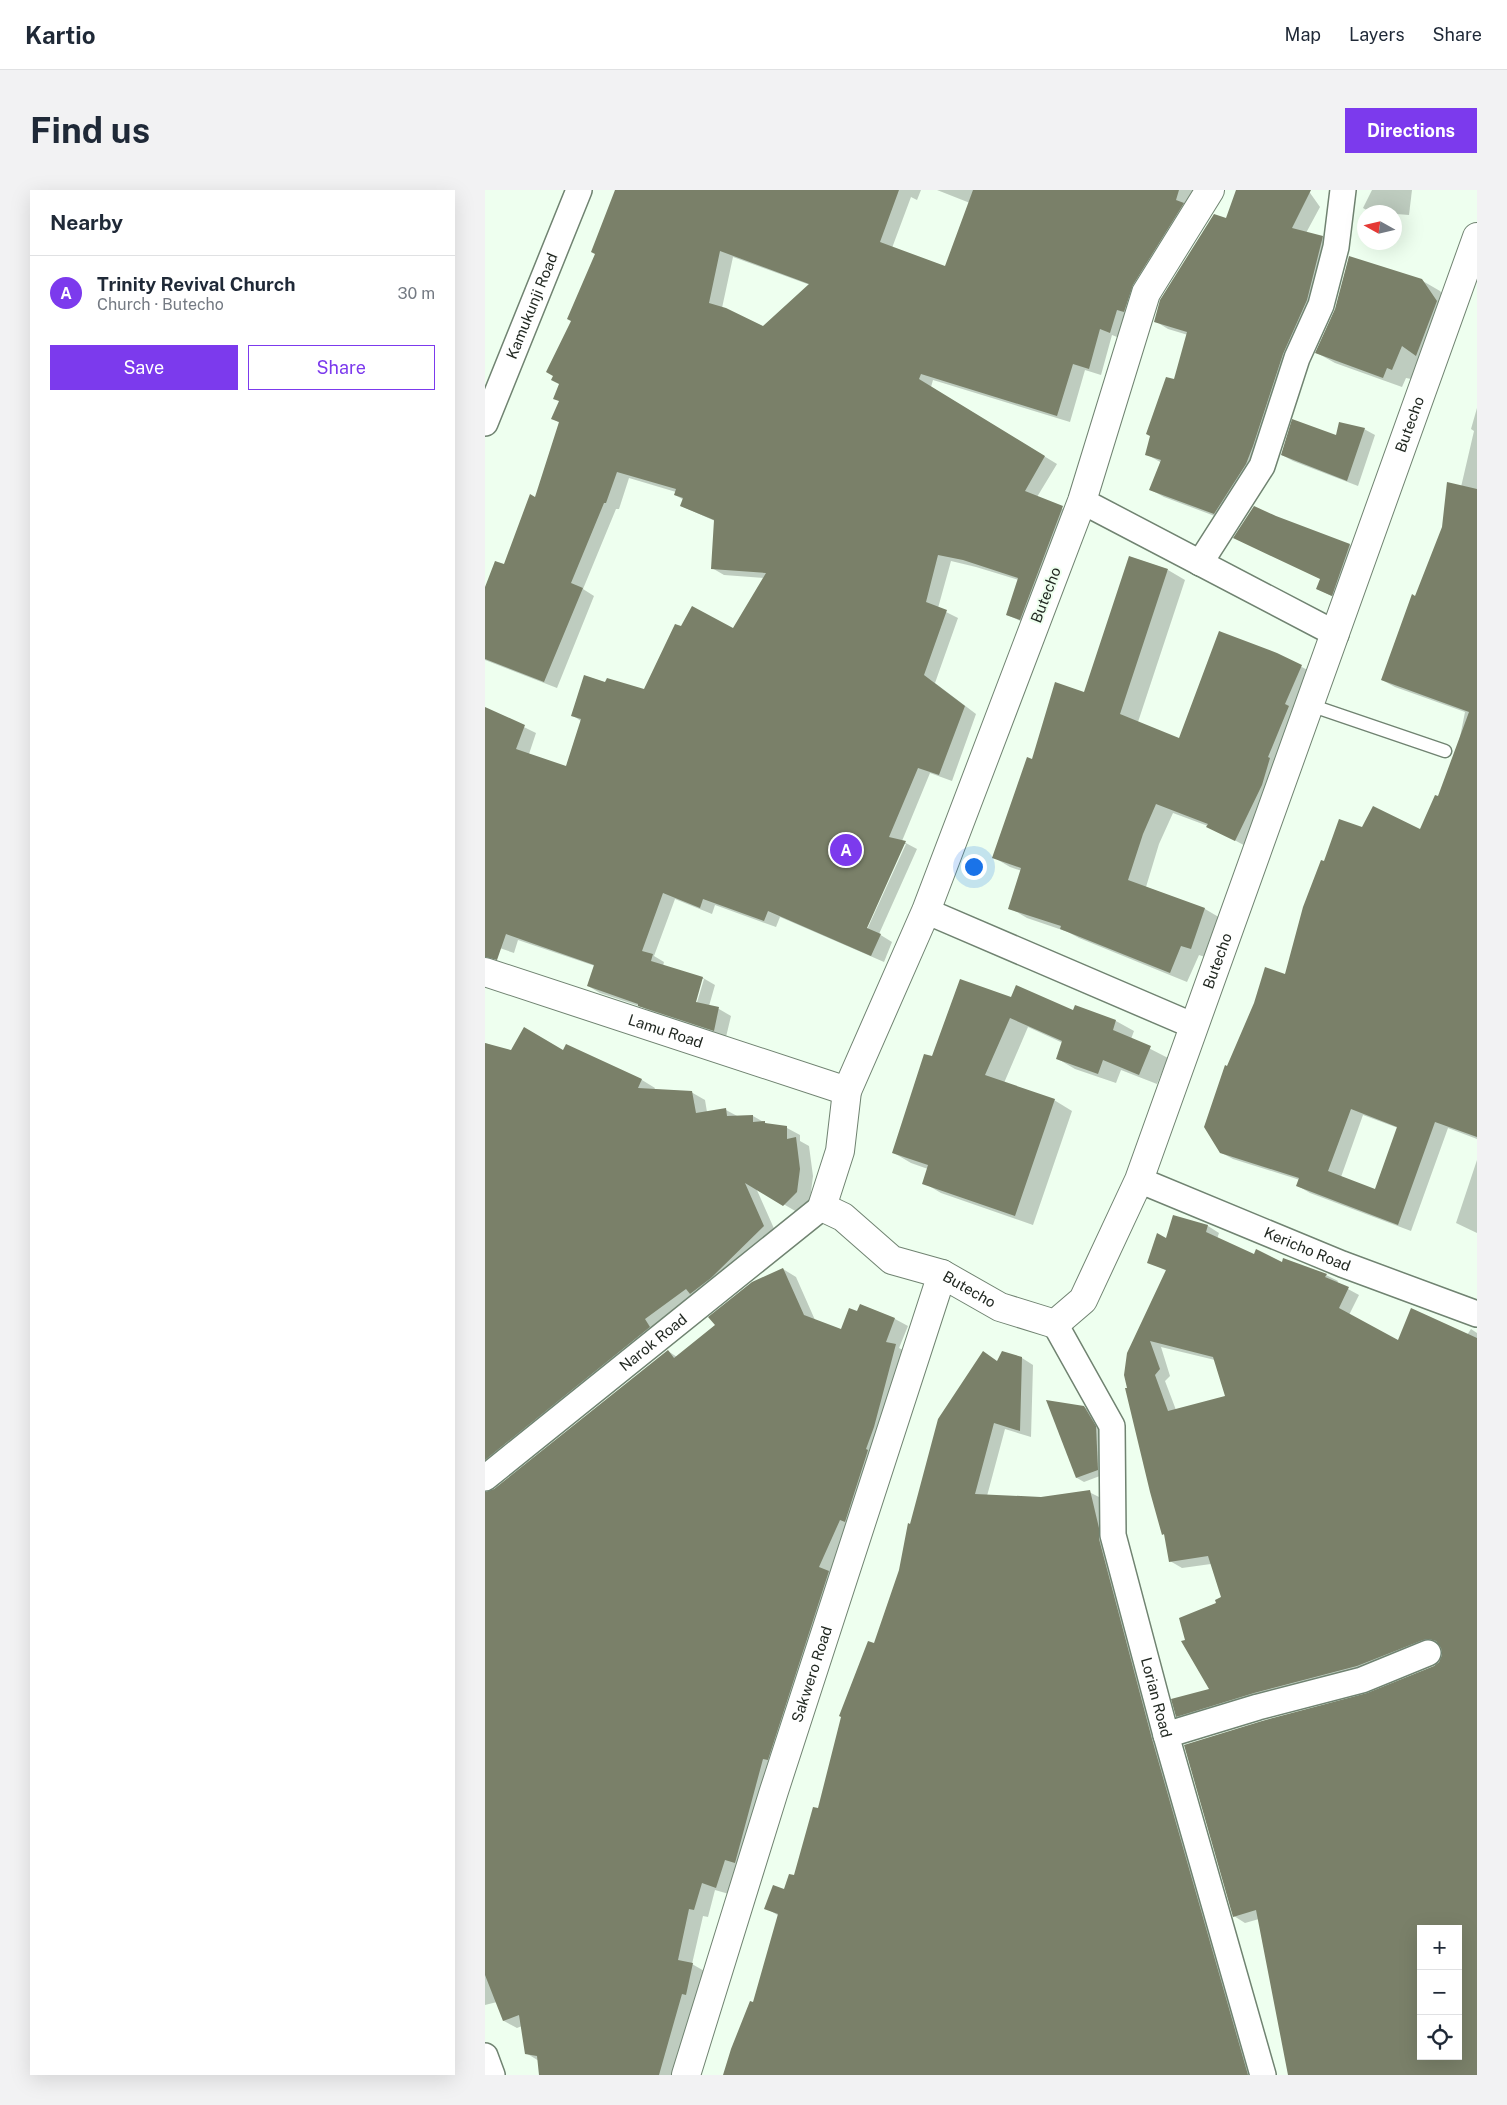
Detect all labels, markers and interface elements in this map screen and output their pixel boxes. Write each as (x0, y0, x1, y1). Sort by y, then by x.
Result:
text: Kartio (25, 21, 96, 49)
text: Map (1285, 24, 1321, 45)
text: Layers (1349, 24, 1405, 45)
text: Share (1433, 24, 1482, 45)
button: Directions (1345, 108, 1477, 153)
text: Find us (30, 110, 150, 151)
north arrow (1357, 205, 1402, 250)
text: Nearby (50, 210, 123, 235)
street label: Kamukunji Road (503, 250, 561, 361)
text: Trinity Revival Church (97, 273, 295, 295)
text: A (60, 284, 72, 303)
text: 30 m (398, 284, 435, 303)
text: Church · Butecho (97, 295, 224, 314)
button: Save (50, 345, 238, 390)
button: Share (248, 345, 435, 390)
street label: Butecho (1392, 394, 1427, 454)
street label: Butecho (1027, 565, 1064, 625)
pin: A (830, 831, 862, 869)
your location (961, 854, 987, 880)
street label: Butecho (1199, 931, 1235, 991)
street label: Lamu Road (626, 1011, 705, 1051)
street label: Kericho Road (1262, 1224, 1353, 1274)
street label: Butecho (940, 1267, 999, 1311)
street label: Narok Road (616, 1310, 690, 1374)
street label: Sakwero Road (788, 1624, 835, 1725)
street label: Lorian Road (1138, 1655, 1175, 1740)
map controls (1417, 1925, 1462, 2060)
button: + (1417, 1925, 1462, 1970)
button: − (1417, 1970, 1462, 2015)
button: locate (1417, 2015, 1462, 2060)

